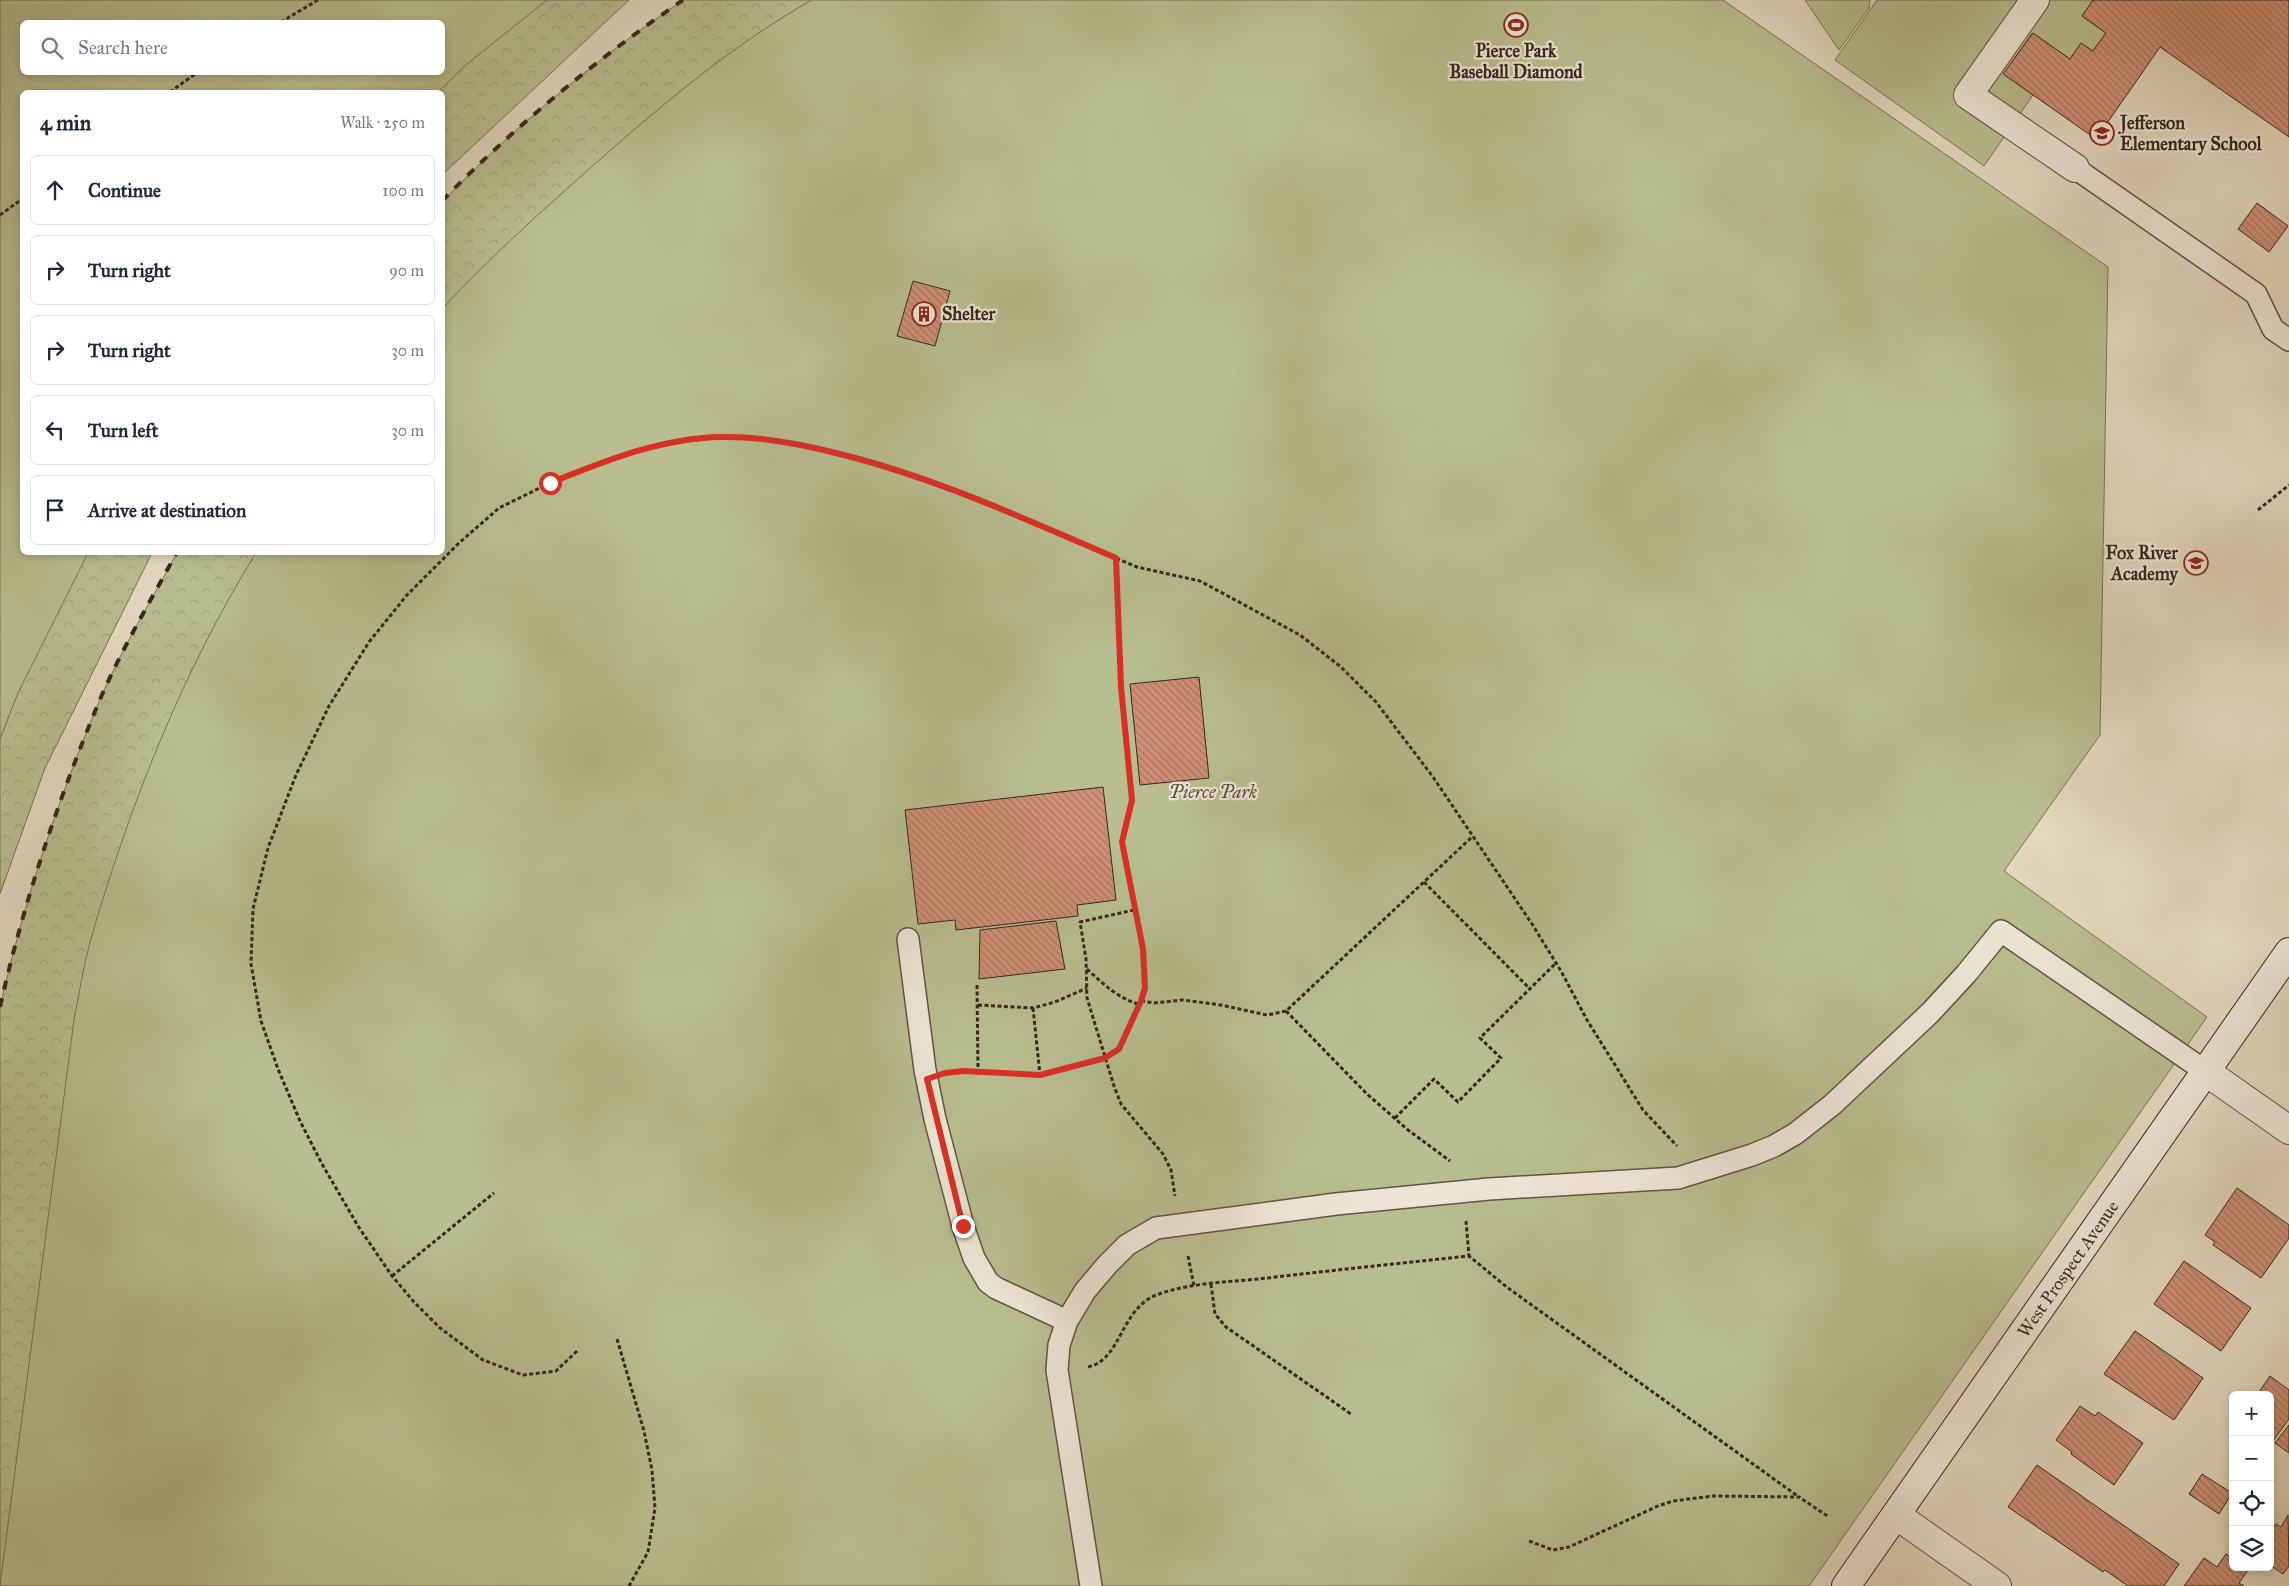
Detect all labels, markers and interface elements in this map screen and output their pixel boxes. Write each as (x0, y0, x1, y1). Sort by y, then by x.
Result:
sports icon: Pierce Park Baseball Diamond (1503, 12, 1529, 38)
search box (20, 20, 445, 75)
icon: search (38, 34, 66, 62)
text: Search here (78, 36, 168, 59)
place label: Pierce Park Baseball Diamond (1449, 40, 1584, 83)
text: 4 min (40, 110, 91, 136)
place label: Jefferson Elementary School (2118, 112, 2263, 156)
text: Walk · 250 m (340, 113, 425, 132)
school or university icon: Jefferson Elementary School (2089, 120, 2115, 146)
icon: ahead (41, 176, 69, 204)
text: Continue (88, 179, 161, 202)
text: 100 m (382, 181, 424, 200)
icon: right (41, 256, 69, 284)
text: Turn right (88, 259, 171, 282)
text: 90 m (389, 261, 424, 280)
building icon: Shelter (911, 301, 937, 327)
place label: Shelter (942, 303, 996, 325)
icon: right (41, 336, 69, 364)
text: Turn right (88, 339, 171, 362)
text: 30 m (391, 341, 424, 360)
icon: left (41, 416, 69, 444)
text: Turn left (88, 419, 158, 442)
text: 30 m (391, 421, 424, 440)
route start (539, 472, 562, 495)
icon: arrive (41, 496, 69, 524)
text: Arrive at destination (88, 499, 246, 522)
place label: Fox River Academy (2106, 542, 2180, 586)
school or university icon: Fox River Academy (2183, 550, 2209, 576)
park label: Pierce Park (1169, 781, 1257, 803)
street label: West Prospect Avenue (2013, 1196, 2123, 1342)
route end (952, 1215, 975, 1238)
map controls (2229, 1391, 2274, 1571)
button: + (2229, 1391, 2274, 1436)
button: − (2229, 1436, 2274, 1481)
button: locate (2229, 1481, 2274, 1526)
button: layers (2229, 1526, 2274, 1571)

